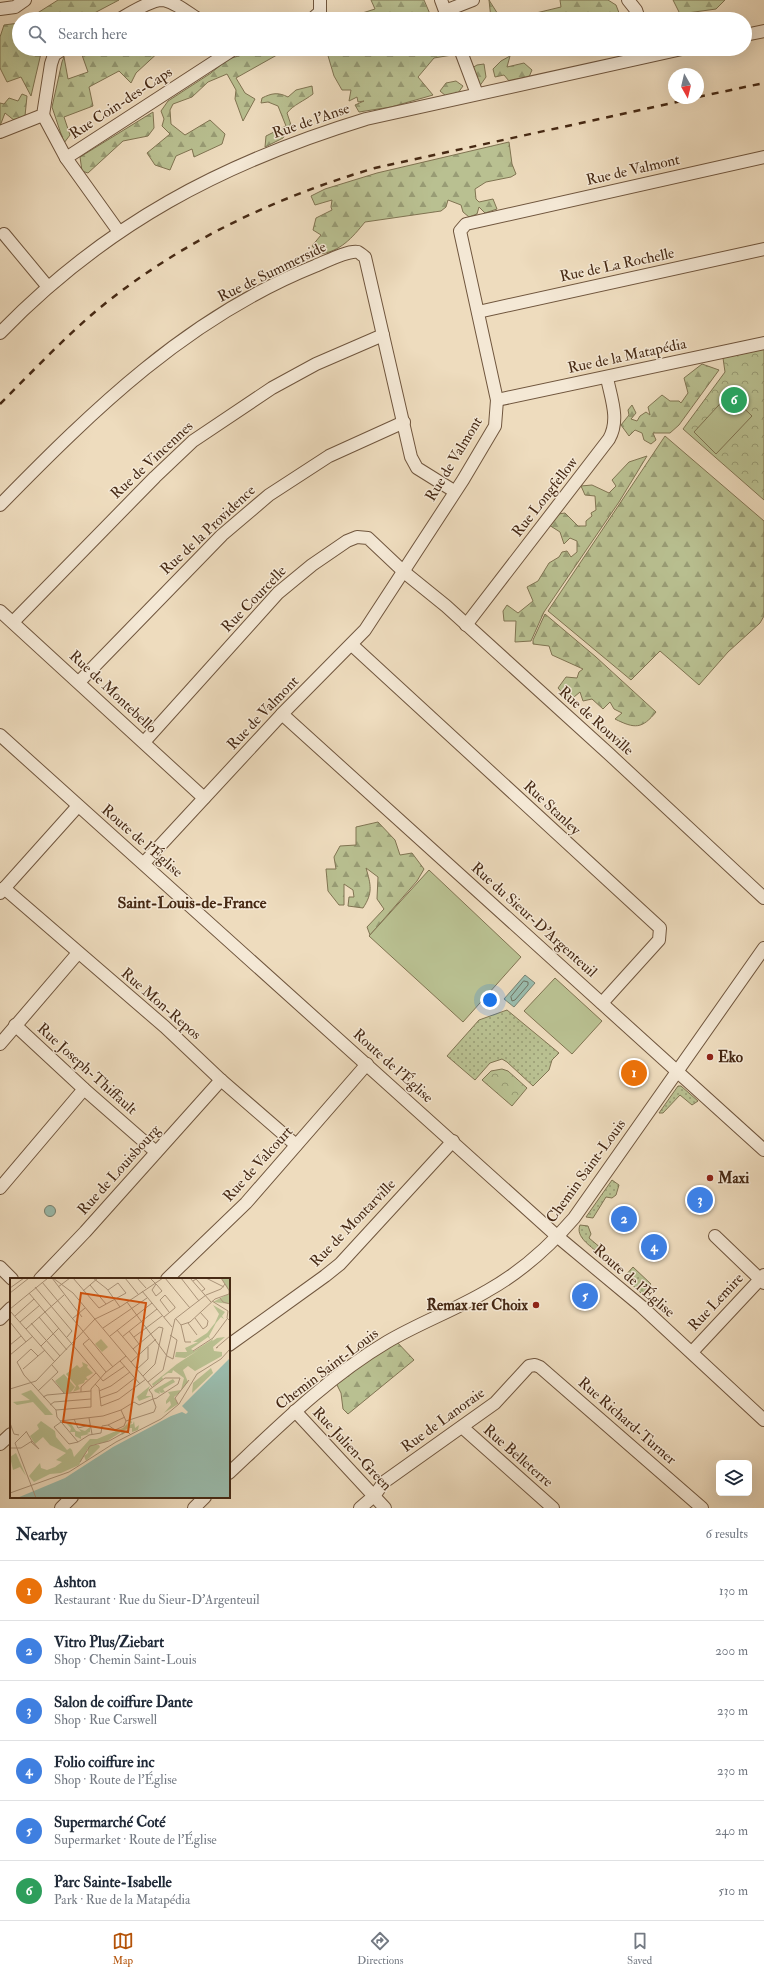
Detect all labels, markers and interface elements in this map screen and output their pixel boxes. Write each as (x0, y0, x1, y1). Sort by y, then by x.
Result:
search box (12, 12, 752, 56)
icon: search (26, 23, 48, 45)
text: Search here (58, 25, 127, 44)
street label: Rue Coin-des-Caps (66, 63, 177, 144)
north arrow (668, 68, 704, 104)
street label: Rue de l'Anse (270, 99, 352, 143)
street label: Rue de Valmont (584, 150, 682, 190)
street label: Rue de Summerside (215, 238, 329, 306)
street label: Rue de La Rochelle (558, 244, 676, 286)
street label: Rue de la Matapédia (566, 334, 689, 379)
pin: 6 (721, 385, 747, 415)
street label: Rue de Valmont (421, 413, 487, 505)
street label: Rue de Vincennes (107, 417, 197, 503)
street label: Rue Longfellow (508, 453, 583, 541)
street label: Rue de la Providence (157, 481, 259, 579)
street label: Rue Courcelle (217, 562, 291, 636)
street label: Rue de Montebello (65, 646, 161, 738)
street label: Rue de Valmont (223, 672, 303, 754)
street label: Rue de Rouville (555, 682, 637, 760)
street label: Rue Stanley (519, 777, 585, 840)
street label: Route de l'Église (97, 799, 188, 882)
street label: Rue du Sieur-D'Argenteuil (467, 858, 601, 982)
district label: Saint-Louis-de-France (118, 893, 267, 913)
street label: Rue Mon-Repos (116, 964, 205, 1045)
your location (480, 990, 500, 1010)
street label: Rue Joseph-Thiffault (32, 1019, 141, 1120)
street label: Route de l'Église (349, 1023, 438, 1107)
place label: Eko (718, 1048, 744, 1067)
marker: Eko (705, 1052, 715, 1062)
pin: 1 (621, 1058, 647, 1088)
street label: Chemin Saint-Louis (542, 1115, 630, 1227)
street label: Rue de Louisbourg (73, 1120, 165, 1219)
street label: Rue de Valcourt (219, 1122, 297, 1206)
place label: Maxi (717, 1169, 749, 1188)
marker: Maxi (705, 1173, 715, 1183)
street label: Rue de Montarville (306, 1175, 400, 1271)
pin: 3 (687, 1185, 713, 1215)
pin: 2 (611, 1204, 637, 1234)
pin: 4 (641, 1232, 667, 1262)
street label: Route de l'Église (589, 1239, 680, 1322)
street label: Rue Lemire (684, 1269, 748, 1335)
inset map (10, 1278, 230, 1498)
pin: 5 (572, 1281, 598, 1311)
place label: Remax 1er Choix (426, 1296, 528, 1315)
marker: Remax 1er Choix (531, 1300, 541, 1310)
street label: Chemin Saint-Louis (272, 1324, 382, 1414)
street label: Rue Richard-Turner (574, 1373, 680, 1469)
street label: Rue de Lanoraie (398, 1383, 488, 1457)
street label: Rue Julien-Green (308, 1403, 396, 1496)
street label: Rue Belleterre (479, 1421, 557, 1491)
map controls (716, 1460, 752, 1496)
button: layers (716, 1460, 752, 1496)
text: Nearby (16, 1524, 67, 1545)
text: 6 results (705, 1526, 748, 1542)
text: Ashton (54, 1573, 96, 1592)
text: 1 (27, 1583, 31, 1599)
text: 130 m (719, 1583, 748, 1599)
text: Restaurant · Rue du Sieur-D'Argenteuil (54, 1592, 260, 1608)
text: Vitro Plus/Ziebart (54, 1633, 164, 1652)
text: 2 (26, 1643, 32, 1659)
text: 200 m (715, 1643, 748, 1659)
text: Shop · Chemin Saint-Louis (54, 1652, 196, 1668)
text: Salon de coiffure Dante (54, 1693, 193, 1712)
text: 3 (27, 1703, 32, 1719)
text: 230 m (717, 1703, 748, 1719)
text: Shop · Rue Carswell (54, 1712, 157, 1728)
text: Folio coiffure inc (54, 1753, 155, 1772)
text: 4 (25, 1763, 33, 1779)
text: 230 m (717, 1763, 748, 1779)
text: Shop · Route de l'Église (54, 1772, 177, 1788)
text: Supermarché Coté (54, 1813, 166, 1832)
text: 5 (26, 1823, 32, 1839)
text: 240 m (715, 1823, 748, 1839)
text: Supermarket · Route de l'Église (54, 1832, 217, 1848)
text: Parc Sainte-Isabelle (54, 1873, 172, 1892)
text: 6 (26, 1883, 32, 1899)
text: 510 m (718, 1883, 748, 1899)
text: Park · Rue de la Matapédia (54, 1892, 190, 1908)
tab: Map (112, 1930, 134, 1967)
tab: Directions (357, 1930, 404, 1967)
tab: Saved (627, 1930, 652, 1967)

